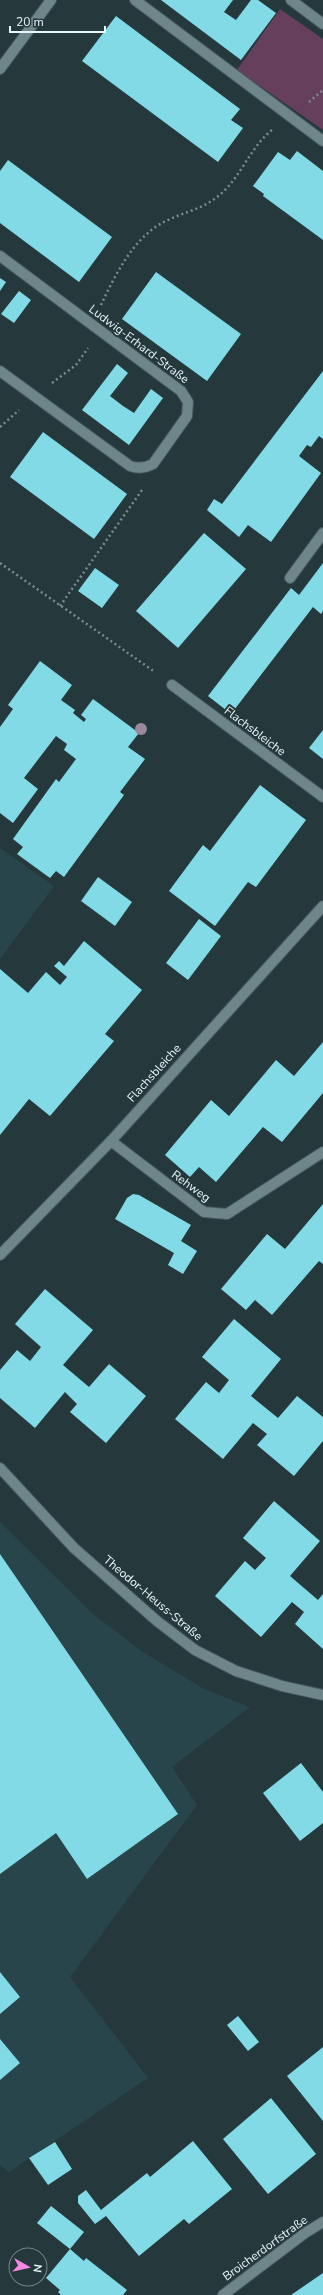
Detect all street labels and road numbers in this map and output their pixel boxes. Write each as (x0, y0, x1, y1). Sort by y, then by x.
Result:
street label: Ludwig-Erhard-Straße (86, 301, 192, 387)
street label: Flachsbleiche (221, 703, 289, 759)
street label: Flachsbleiche (124, 1041, 184, 1105)
street label: Rehweg (168, 1166, 214, 1206)
street label: Theodor-Heuss-Straße (100, 1552, 206, 1644)
street label: Broicherdorfstraße (219, 2212, 311, 2284)

